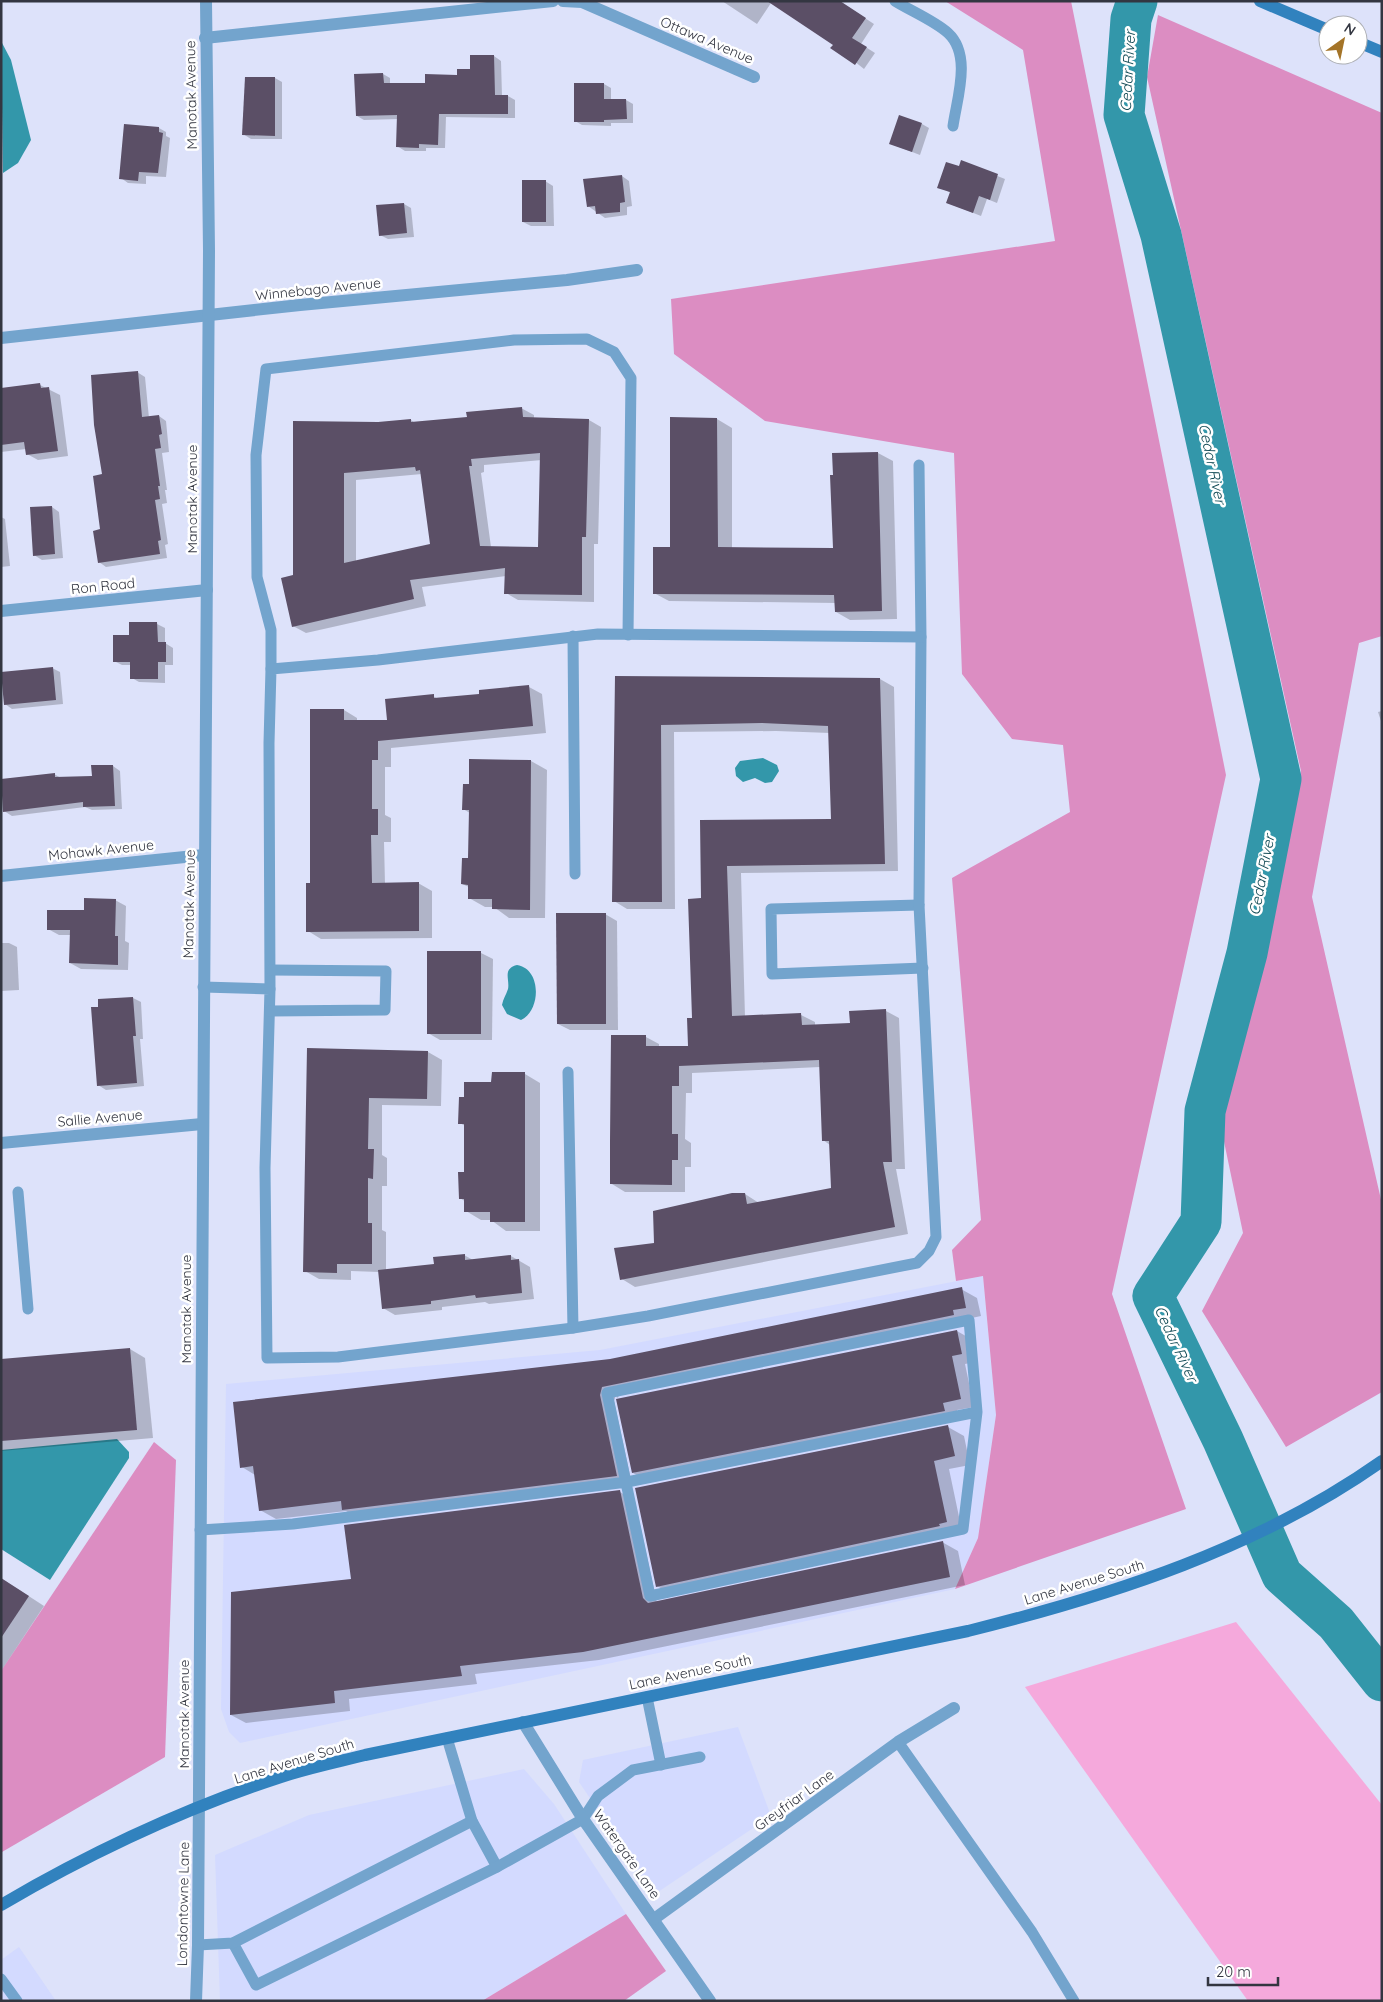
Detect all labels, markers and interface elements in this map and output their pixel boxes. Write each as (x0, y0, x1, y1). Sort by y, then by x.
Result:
street label: Ottawa Avenue (658, 12, 756, 68)
north arrow (1318, 15, 1368, 65)
text: N (1341, 19, 1359, 39)
water label: Cedar River (1116, 27, 1139, 112)
street label: Manotak Avenue (181, 40, 201, 150)
street label: Winnebago Avenue (254, 273, 382, 305)
water label: Cedar River (1195, 422, 1231, 508)
street label: Manotak Avenue (183, 444, 201, 554)
street label: Ron Road (70, 574, 136, 598)
water label: Cedar River (1244, 831, 1279, 917)
street label: Mohawk Avenue (47, 835, 155, 864)
street label: Manotak Avenue (179, 849, 199, 959)
street label: Sallie Avenue (57, 1105, 143, 1131)
street label: Manotak Avenue (177, 1254, 195, 1364)
water label: Cedar River (1151, 1303, 1203, 1387)
street label: Lane Avenue South (1022, 1555, 1146, 1609)
street label: Lane Avenue South (627, 1650, 753, 1694)
street label: Manotak Avenue (175, 1659, 193, 1769)
street label: Lane Avenue South (232, 1734, 356, 1788)
street label: Greyfriar Lane (751, 1765, 837, 1835)
street label: Watergate Lane (589, 1806, 665, 1902)
street label: Londontowne Lane (173, 1842, 193, 1966)
scale bar (1208, 1954, 1278, 1986)
text: 20 m (1216, 1962, 1251, 1981)

